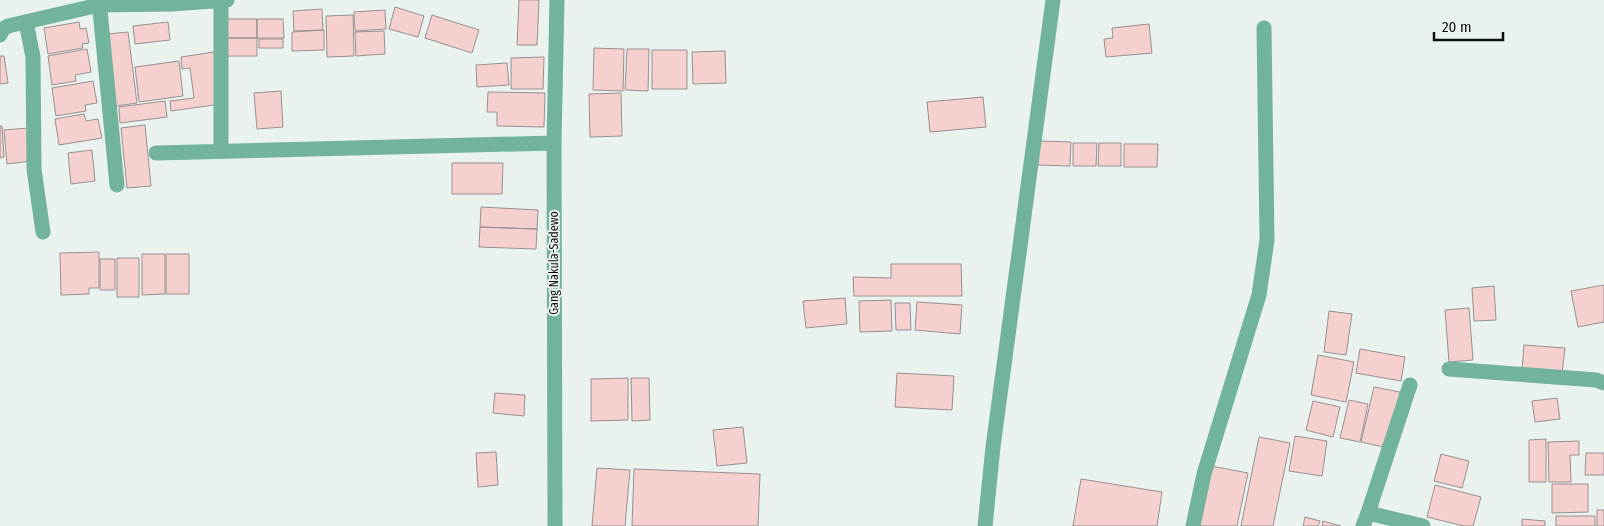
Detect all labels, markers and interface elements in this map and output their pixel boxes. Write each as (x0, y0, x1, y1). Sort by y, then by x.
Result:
scale bar (1434, 10, 1503, 42)
text: 20 m (1442, 18, 1472, 36)
street label: Gang Nakula-Sadewo (547, 211, 561, 315)

